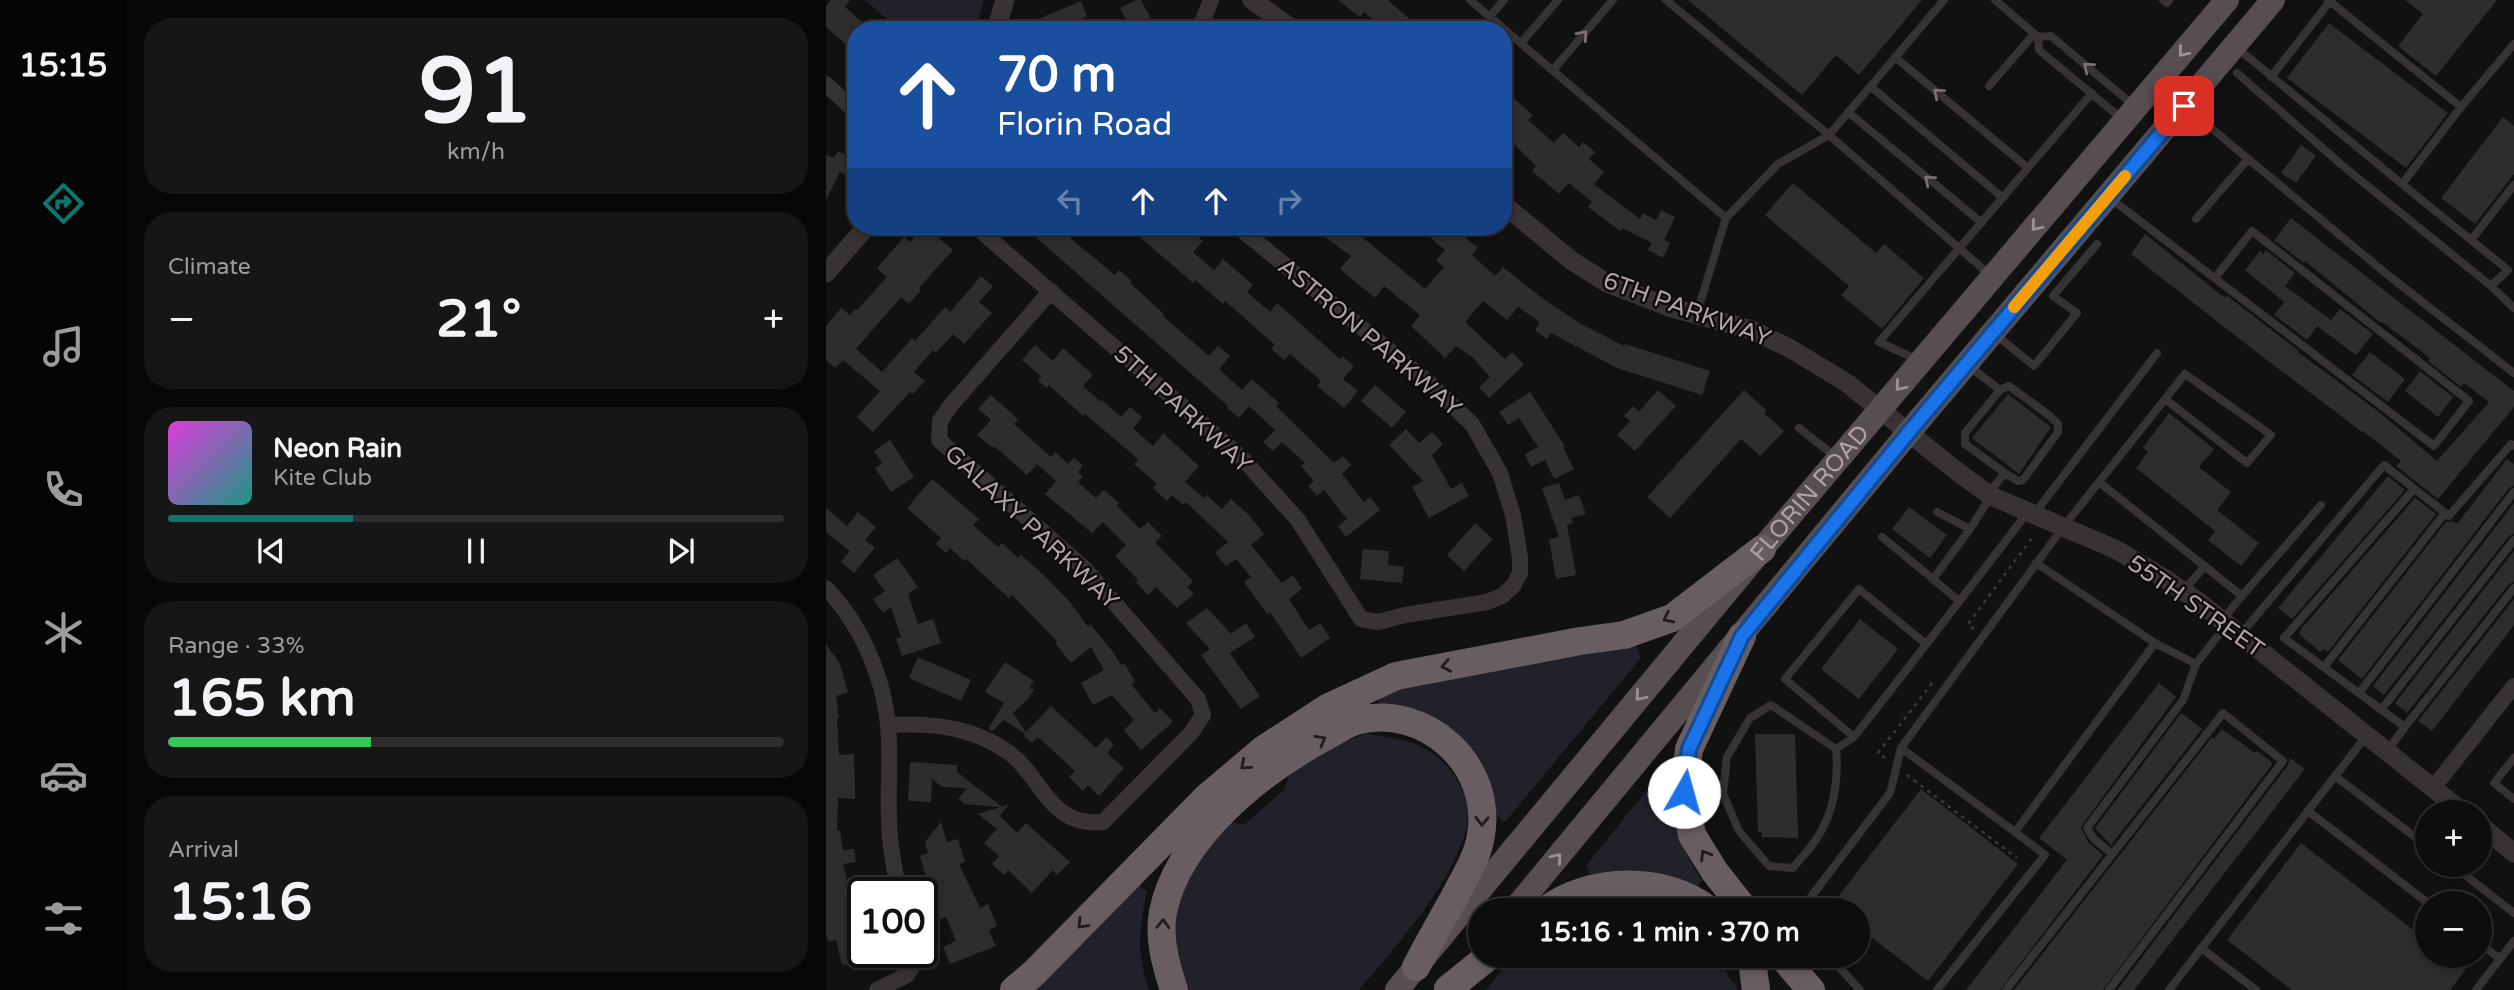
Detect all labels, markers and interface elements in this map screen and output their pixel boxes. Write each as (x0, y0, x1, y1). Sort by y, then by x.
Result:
one-way arrow (1575, 31, 1587, 44)
text: 91 (419, 37, 533, 147)
one-way arrow (2178, 44, 2191, 57)
text: 70 m (997, 46, 1116, 105)
text: 15:15 (19, 47, 107, 85)
icon: ahead (882, 49, 973, 140)
one-way arrow (2084, 63, 2097, 75)
pin (2154, 76, 2214, 136)
icon: arrive (2165, 87, 2203, 125)
one-way arrow (1934, 89, 1947, 101)
text: Florin Road (997, 106, 1172, 144)
text: km/h (447, 138, 505, 166)
one-way arrow (1925, 175, 1937, 188)
icon: directions (39, 179, 88, 228)
icon: left (1051, 182, 1089, 220)
icon: ahead (1124, 182, 1162, 220)
icon: ahead (1197, 182, 1235, 220)
icon: right (1270, 182, 1308, 220)
one-way arrow (2031, 218, 2044, 230)
street label: ASTRON PARKWAY (1272, 252, 1467, 423)
text: Climate (168, 253, 251, 281)
street label: 6TH PARKWAY (1599, 266, 1775, 353)
text: 21° (436, 288, 521, 351)
text: − (168, 297, 195, 343)
text: + (763, 297, 784, 343)
icon: music (39, 322, 88, 371)
street label: 5TH PARKWAY (1107, 340, 1258, 479)
one-way arrow (1896, 377, 1908, 390)
street label: FLORIN ROAD (1744, 419, 1876, 567)
text: Neon Rain (273, 433, 402, 464)
street label: GALAXY PARKWAY (938, 439, 1125, 616)
text: Kite Club (273, 464, 372, 492)
icon: phone (39, 465, 88, 514)
icon: previous (252, 532, 290, 570)
icon: pause (457, 532, 495, 570)
icon: next (662, 532, 700, 570)
street label: 55TH STREET (2122, 549, 2270, 664)
icon: climate (39, 608, 88, 657)
one-way arrow (1662, 610, 1675, 623)
text: Range · 33% (168, 632, 304, 660)
one-way arrow (1440, 658, 1452, 673)
text: 165 km (168, 667, 356, 730)
one-way arrow (1636, 689, 1649, 701)
one-way arrow (1313, 735, 1326, 748)
icon: car (39, 751, 88, 800)
position arrow (1647, 755, 1721, 829)
one-way arrow (1240, 757, 1253, 769)
map controls (2415, 800, 2492, 968)
button: + (2415, 800, 2492, 877)
one-way arrow (1474, 816, 1489, 827)
text: Arrival (168, 836, 239, 864)
one-way arrow (1700, 850, 1713, 863)
one-way arrow (1549, 853, 1561, 866)
text: 15:16 (168, 871, 312, 934)
speed limit sign: 100 (847, 877, 938, 968)
button: − (2415, 891, 2492, 968)
icon: filters (39, 894, 88, 943)
one-way arrow (1078, 916, 1091, 929)
text: 15:16 · 1 min · 370 m (1538, 917, 1800, 948)
one-way arrow (1155, 918, 1171, 928)

